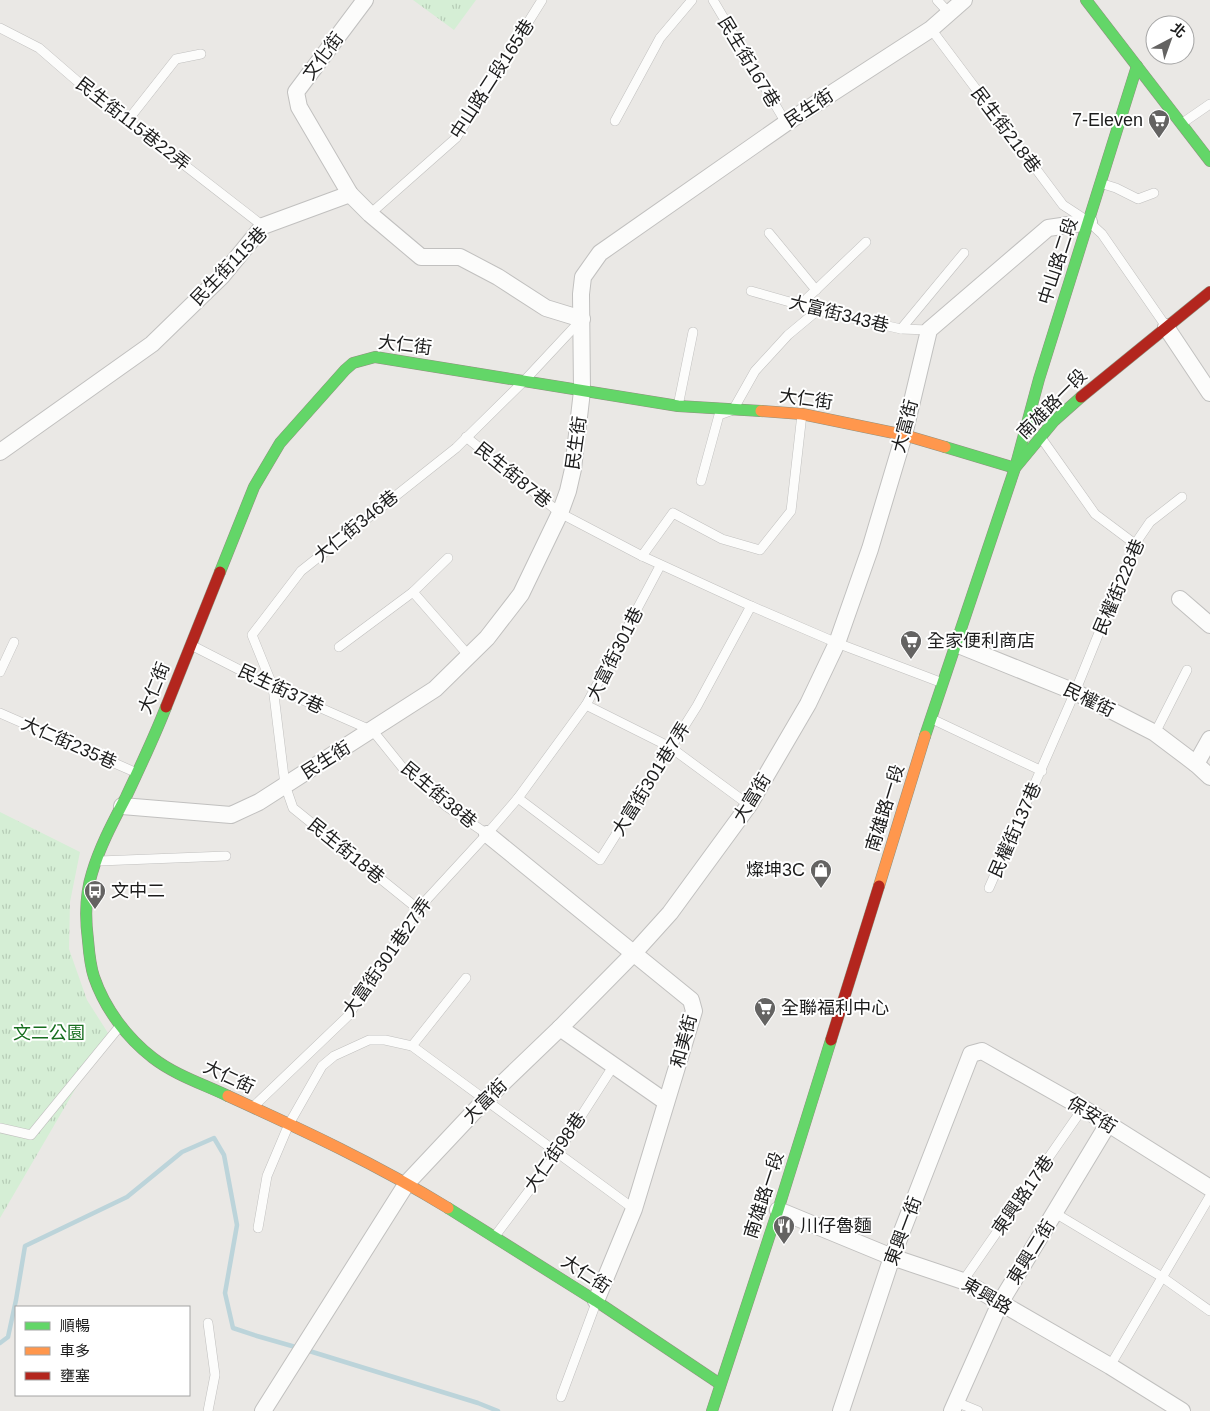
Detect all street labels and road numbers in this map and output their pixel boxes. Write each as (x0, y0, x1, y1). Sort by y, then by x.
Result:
street label: 民生街167巷 (714, 13, 784, 111)
street label: 中山路二段165巷 (446, 16, 538, 142)
street label: 文化街 (299, 28, 347, 84)
street label: 民生街115巷22弄 (72, 73, 194, 175)
street label: 民生街218巷 (967, 83, 1045, 177)
street label: 民生街 (781, 85, 837, 131)
street label: 中山路二段 (1035, 215, 1081, 307)
street label: 民生街115巷 (187, 223, 271, 309)
street label: 大富街343巷 (787, 292, 891, 336)
street label: 大仁街 (377, 332, 433, 358)
street label: 南雄路一段 (1013, 365, 1091, 443)
street label: 大仁街 (778, 385, 834, 413)
street label: 大富街 (888, 397, 922, 455)
street label: 民生街 (562, 415, 590, 471)
street label: 民生街87巷 (471, 438, 555, 512)
street label: 大仁街346巷 (310, 486, 402, 566)
street label: 民權街228巷 (1090, 536, 1148, 638)
street label: 大富街301巷 (583, 604, 647, 704)
street label: 大仁街 (135, 659, 173, 717)
street label: 民生街37巷 (235, 660, 327, 718)
street label: 民權街 (1060, 679, 1118, 721)
street label: 大仁街235巷 (18, 713, 120, 773)
street label: 大富街301巷7弄 (608, 719, 694, 839)
street label: 民生街 (298, 737, 354, 783)
street label: 民生街38巷 (397, 758, 481, 832)
street label: 南雄路一段 (862, 762, 908, 854)
street label: 大富街 (729, 770, 775, 826)
street label: 民權街137巷 (985, 779, 1045, 881)
street label: 民生街18巷 (304, 814, 388, 888)
street label: 大富街301巷27弄 (339, 894, 435, 1020)
street label: 和美街 (667, 1012, 701, 1070)
street label: 大仁街 (200, 1057, 258, 1097)
street label: 大富街 (459, 1075, 511, 1127)
street label: 保安街 (1064, 1093, 1120, 1137)
street label: 大仁街98巷 (520, 1109, 590, 1195)
street label: 南雄路一段 (741, 1149, 787, 1241)
street label: 東興路17巷 (988, 1152, 1058, 1238)
street label: 東興一街 (881, 1194, 925, 1268)
street label: 東興二街 (1003, 1216, 1059, 1288)
street label: 大仁街 (558, 1251, 614, 1297)
street label: 東興路 (959, 1274, 1015, 1318)

